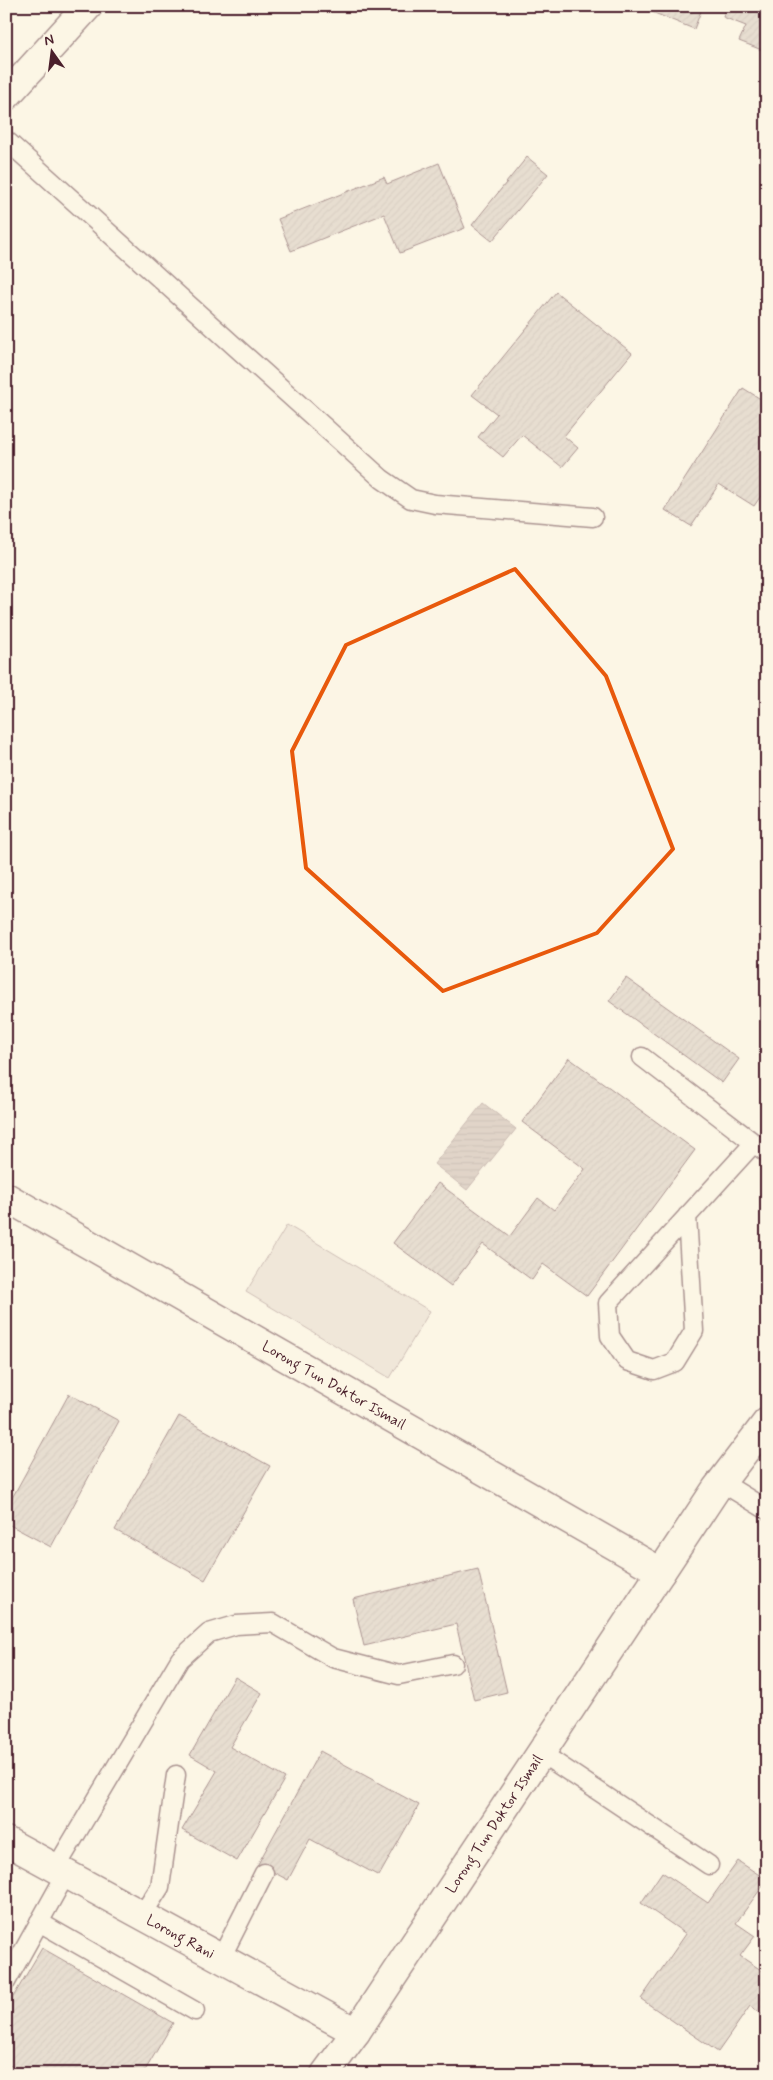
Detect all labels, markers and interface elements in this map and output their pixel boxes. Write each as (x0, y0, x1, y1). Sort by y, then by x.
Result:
north arrow (28, 28, 78, 78)
text: N (42, 30, 56, 50)
street label: Lorong Tun Doktor Ismail (258, 1337, 409, 1435)
street label: Lorong Tun Doktor Ismail (442, 1751, 548, 1898)
street label: Lorong Rani (142, 1910, 218, 1964)

